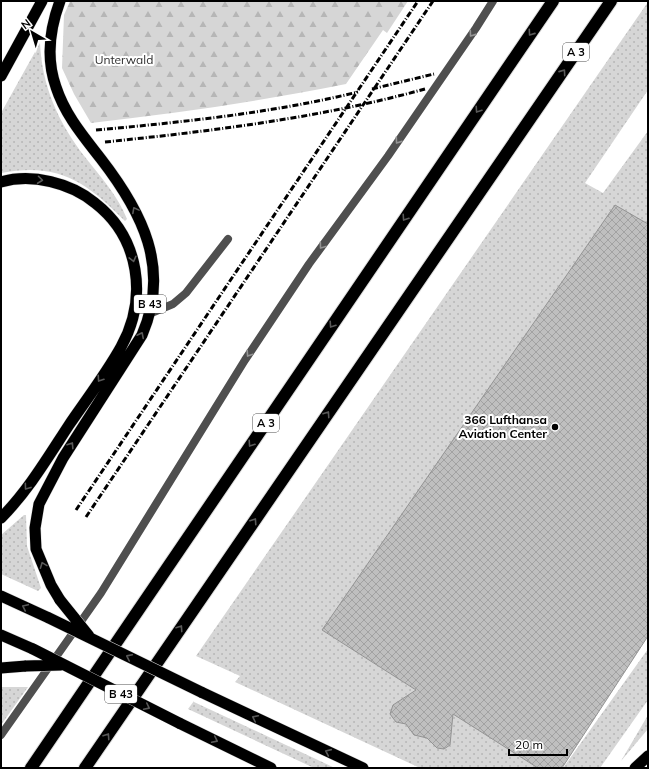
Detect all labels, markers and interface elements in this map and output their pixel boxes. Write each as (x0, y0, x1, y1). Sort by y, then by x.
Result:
north arrow (12, 12, 52, 52)
text: N (18, 16, 33, 32)
one-way arrow (528, 29, 536, 36)
one-way arrow (469, 30, 477, 37)
road number: A 3 (563, 43, 589, 61)
park label: Unterwald (95, 52, 153, 67)
one-way arrow (558, 69, 565, 76)
one-way arrow (476, 106, 483, 113)
one-way arrow (395, 137, 403, 144)
one-way arrow (37, 176, 43, 185)
one-way arrow (132, 207, 139, 215)
one-way arrow (402, 214, 410, 221)
one-way arrow (319, 242, 327, 249)
one-way arrow (128, 256, 136, 262)
road number: B 43 (134, 295, 166, 313)
one-way arrow (329, 321, 337, 328)
one-way arrow (136, 332, 144, 339)
one-way arrow (246, 350, 254, 357)
one-way arrow (97, 375, 104, 382)
one-way arrow (322, 411, 330, 418)
place label: 366 Lufthansa Aviation Center (459, 412, 547, 441)
road number: A 3 (253, 414, 279, 432)
marker: 366 Lufthansa Aviation Center (550, 422, 560, 432)
one-way arrow (249, 440, 256, 447)
one-way arrow (67, 442, 74, 449)
one-way arrow (25, 483, 32, 490)
one-way arrow (249, 518, 257, 525)
one-way arrow (39, 562, 47, 569)
one-way arrow (22, 604, 29, 612)
one-way arrow (175, 626, 182, 633)
one-way arrow (125, 654, 133, 661)
road number: B 43 (105, 685, 137, 703)
one-way arrow (143, 702, 151, 710)
one-way arrow (251, 715, 259, 723)
scale bar (509, 731, 567, 757)
one-way arrow (102, 733, 110, 740)
one-way arrow (210, 735, 218, 743)
text: 20 m (515, 737, 543, 752)
one-way arrow (324, 749, 332, 757)

